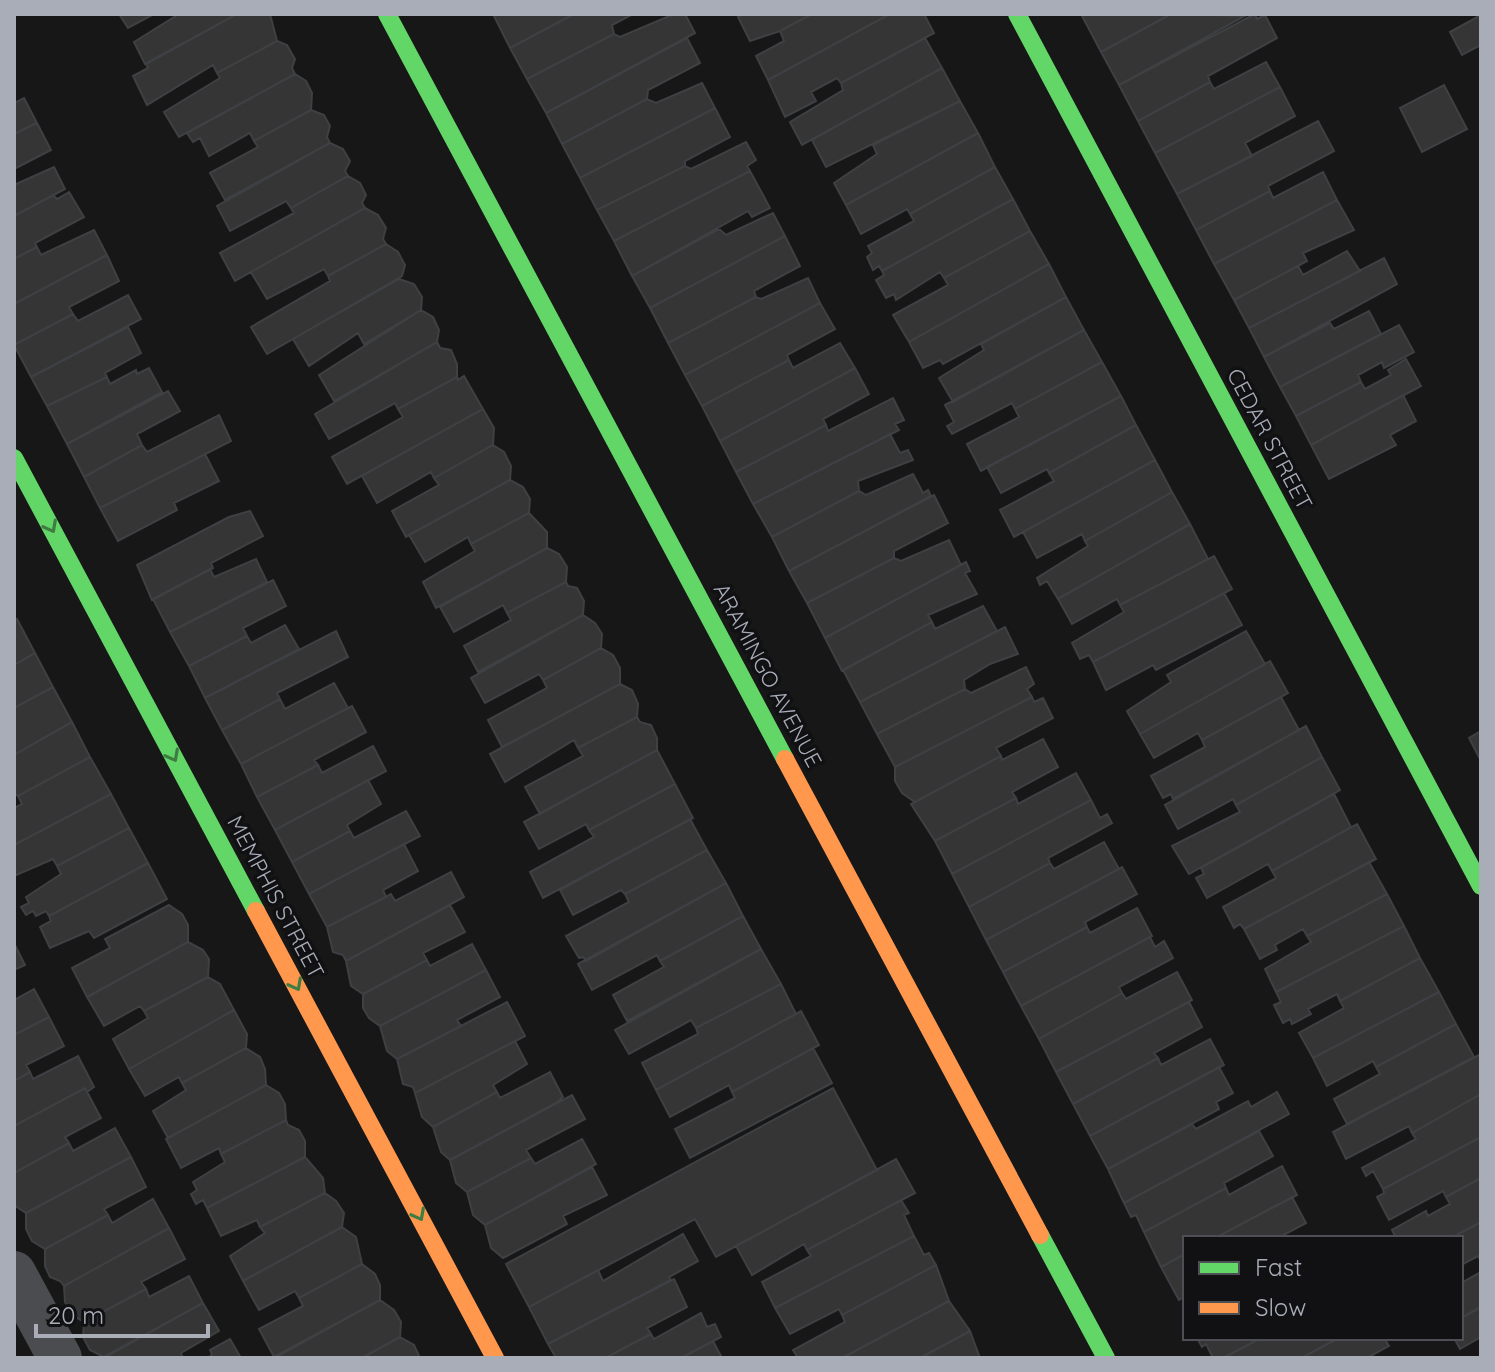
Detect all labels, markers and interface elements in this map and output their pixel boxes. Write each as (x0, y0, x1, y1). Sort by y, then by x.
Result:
street label: CEDAR STREET (1221, 363, 1319, 515)
one-way arrow (41, 518, 56, 533)
street label: ARAMINGO AVENUE (708, 578, 828, 772)
one-way arrow (164, 748, 179, 762)
street label: MEMPHIS STREET (221, 811, 331, 983)
one-way arrow (286, 977, 302, 991)
one-way arrow (409, 1206, 424, 1221)
legend (1183, 1236, 1463, 1340)
text: Fast (1255, 1252, 1302, 1282)
scale bar (36, 1288, 208, 1338)
text: Slow (1255, 1292, 1306, 1322)
text: 20 m (48, 1300, 104, 1330)

